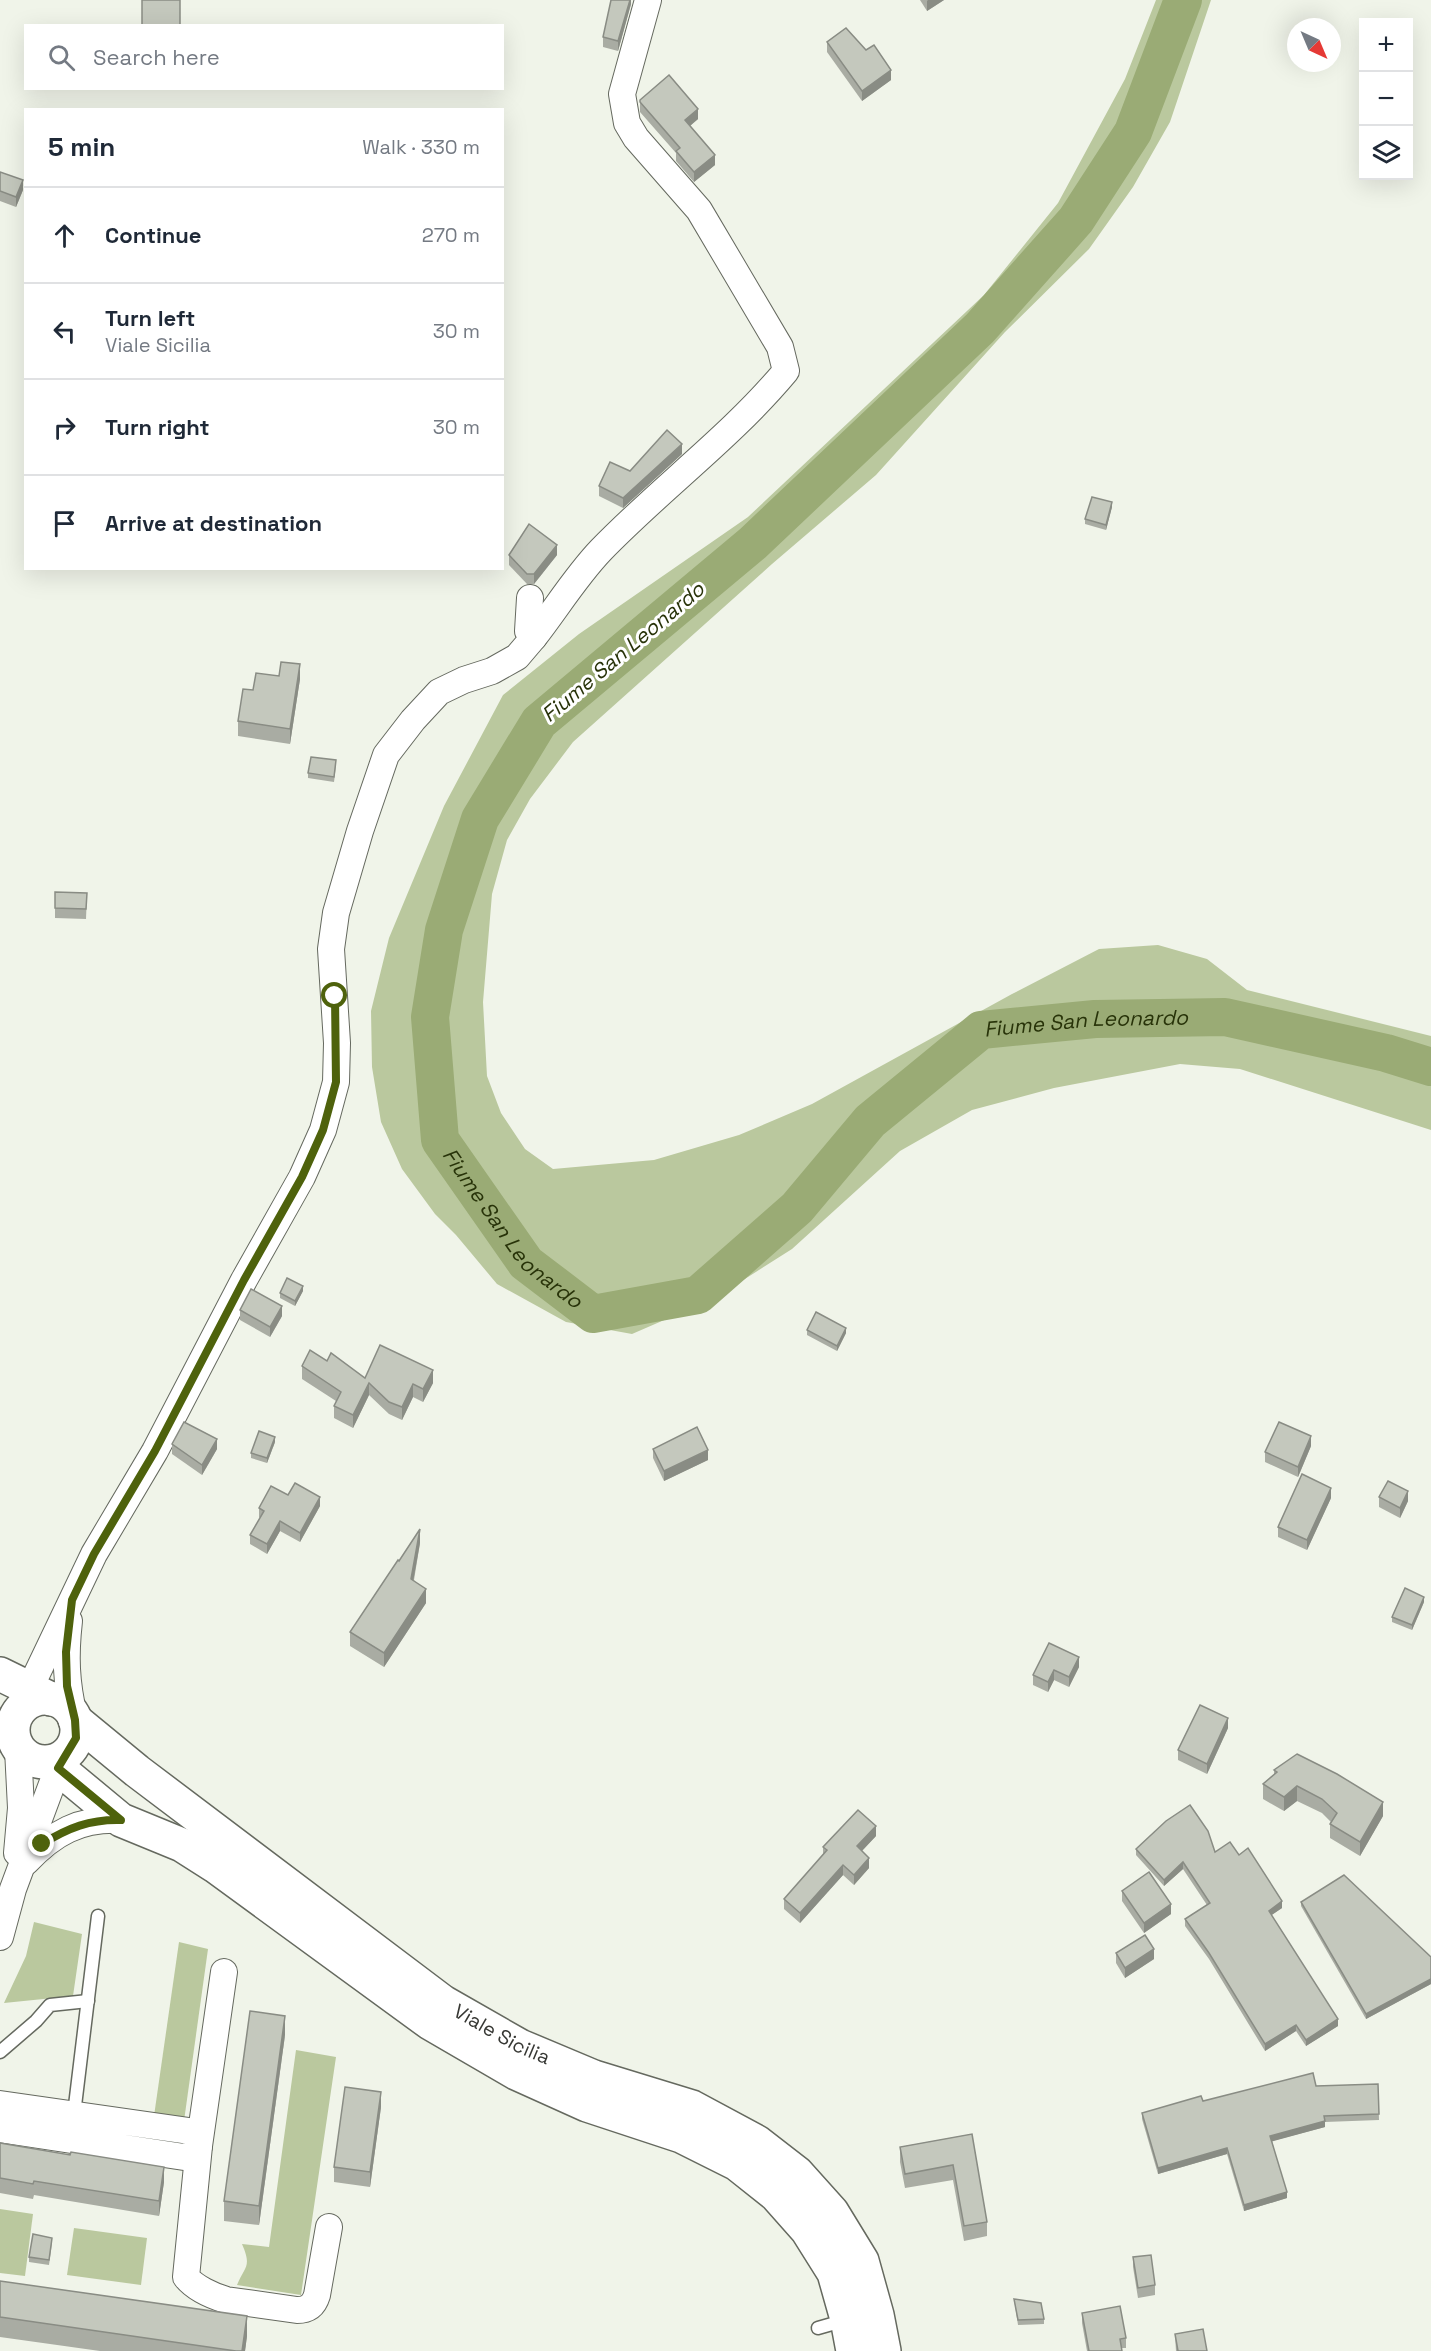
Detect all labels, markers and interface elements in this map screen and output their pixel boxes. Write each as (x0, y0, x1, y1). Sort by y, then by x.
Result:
north arrow (1287, 18, 1341, 72)
map controls (1359, 18, 1413, 180)
button: + (1359, 18, 1413, 72)
search box (24, 24, 504, 90)
icon: search (45, 41, 78, 74)
text: Search here (93, 43, 220, 71)
button: − (1359, 72, 1413, 126)
button: layers (1359, 126, 1413, 180)
text: 5 min (48, 130, 115, 164)
text: Walk · 330 m (362, 134, 480, 160)
icon: ahead (48, 219, 81, 252)
text: Continue (105, 221, 201, 249)
text: 270 m (422, 222, 480, 248)
text: Turn left (105, 304, 195, 332)
icon: left (48, 315, 81, 348)
text: 30 m (433, 318, 480, 344)
text: Viale Sicilia (105, 332, 211, 358)
icon: right (48, 411, 81, 444)
text: Turn right (105, 413, 210, 441)
text: 30 m (433, 414, 480, 440)
icon: arrive (48, 507, 81, 540)
text: Arrive at destination (105, 509, 322, 537)
water label: Fiume San Leonardo (536, 575, 710, 728)
route start (321, 982, 347, 1008)
water label: Fiume San Leonardo (983, 1004, 1189, 1043)
water label: Fiume San Leonardo (437, 1143, 589, 1315)
route end (28, 1830, 54, 1856)
street label: Viale Sicilia (449, 1998, 554, 2070)

